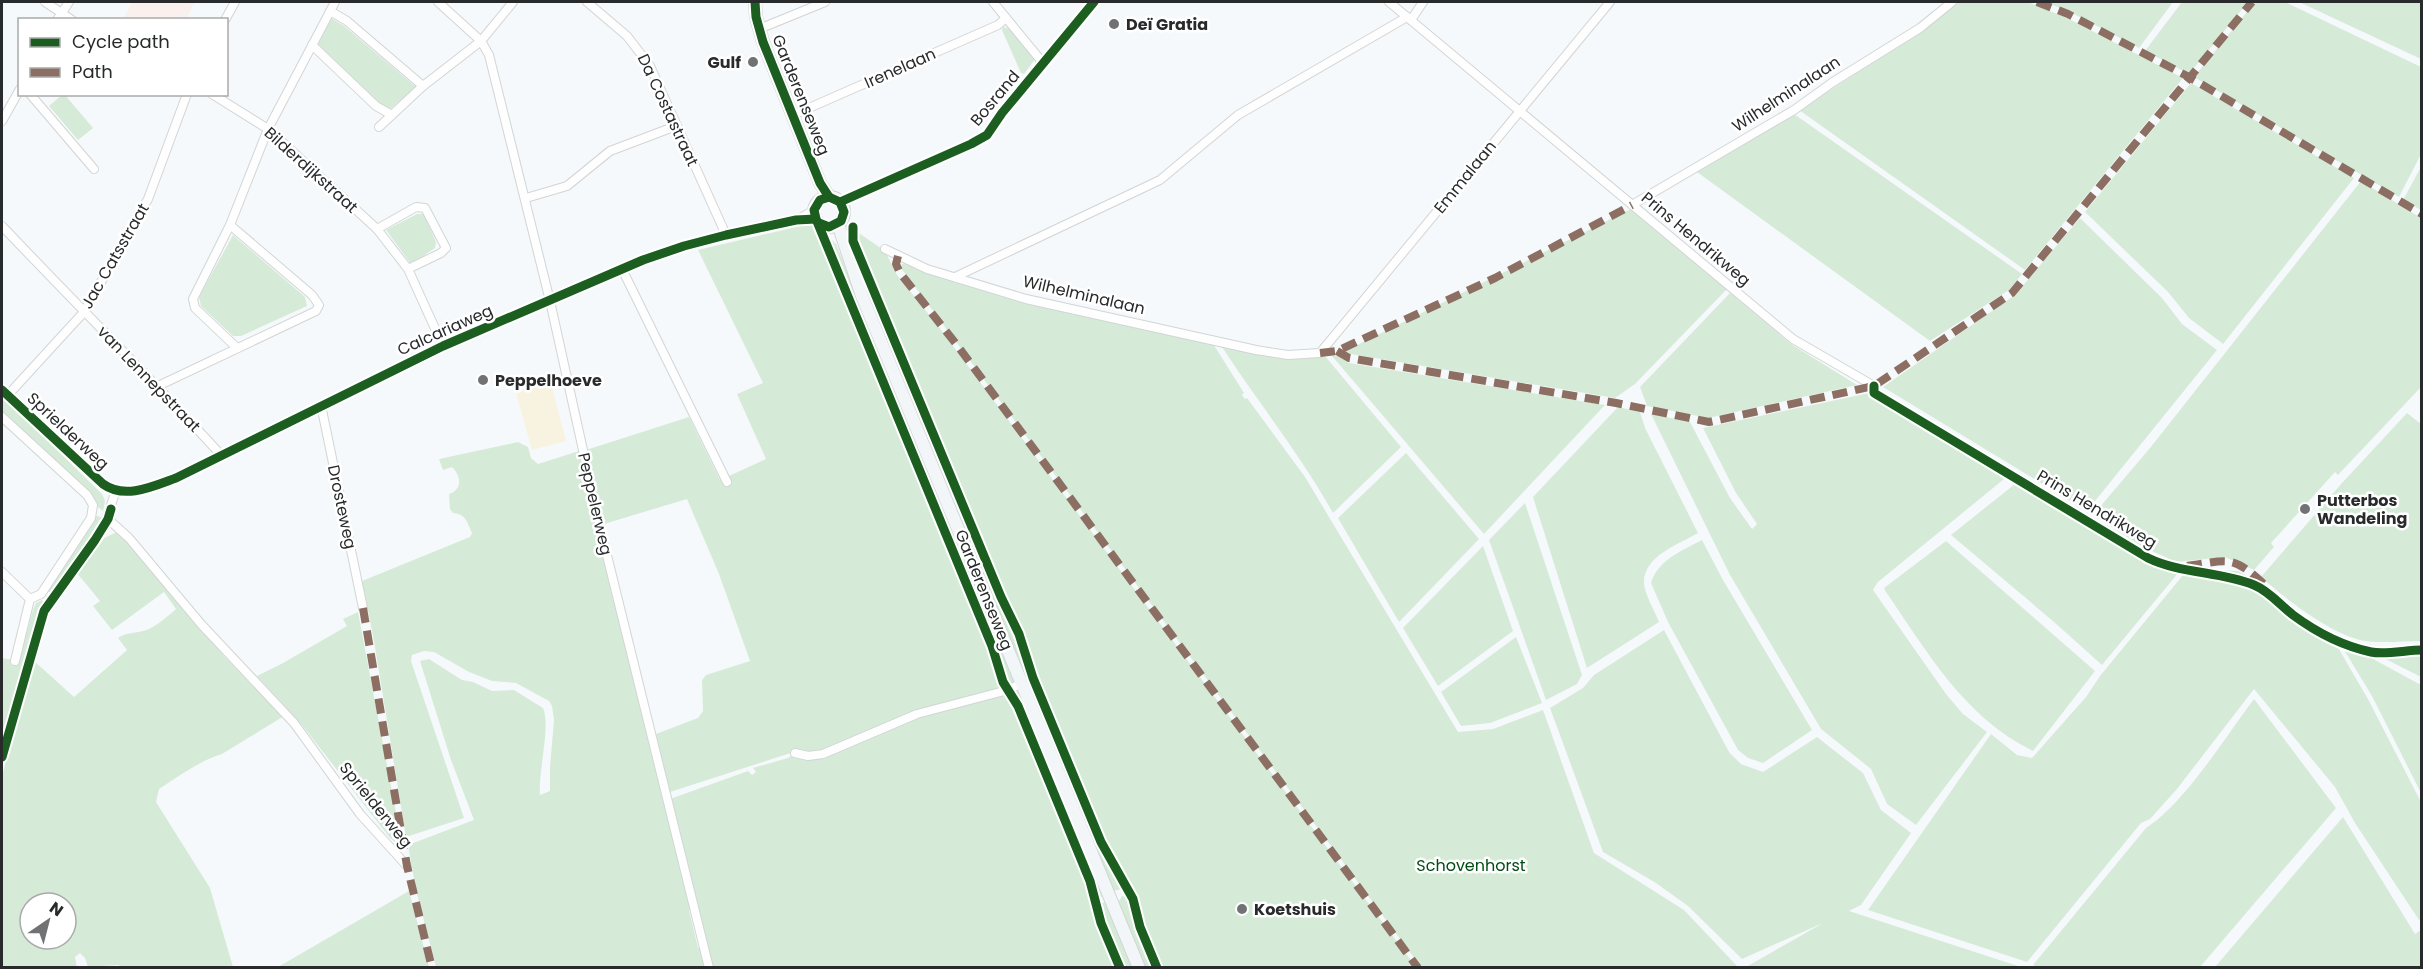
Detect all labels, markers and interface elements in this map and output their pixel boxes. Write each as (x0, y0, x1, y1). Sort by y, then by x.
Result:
place label: Deï Gratia (1126, 13, 1208, 36)
marker: Deï Gratia (1107, 17, 1121, 31)
legend (18, 18, 228, 96)
text: Cycle path (72, 29, 170, 54)
street label: Garderenseweg (766, 31, 836, 159)
street label: Irenelaan (861, 42, 939, 94)
street label: Da Costastraat (632, 50, 704, 170)
street label: Wilhelminalaan (1727, 50, 1845, 138)
place label: Gulf (708, 51, 741, 74)
marker: Gulf (746, 55, 760, 69)
text: Path (72, 59, 113, 84)
street label: Bosrand (965, 65, 1025, 131)
street label: Bilderdijkstraat (259, 122, 363, 218)
street label: Emmalaan (1428, 136, 1502, 218)
street label: Prins Hendrikweg (1636, 186, 1756, 292)
street label: Jac Catsstraat (75, 199, 155, 313)
street label: Wilhelminalaan (1021, 270, 1147, 320)
street label: Calcariaweg (394, 299, 496, 361)
street label: van Lennepstraat (92, 321, 206, 437)
place label: Peppelhoeve (495, 369, 602, 392)
marker: Peppelhoeve (476, 373, 490, 387)
street label: Sprielderweg (22, 387, 114, 475)
street label: Peppelerweg (572, 451, 618, 557)
street label: Drosteweg (322, 463, 362, 551)
street label: Prins Hendrikweg (2033, 464, 2161, 554)
place label: Putterbos Wandeling (2317, 489, 2407, 530)
marker: Putterbos Wandeling (2298, 502, 2312, 516)
street label: Garderenseweg (949, 526, 1019, 654)
street label: Sprielderweg (334, 757, 418, 853)
park label: Schovenhorst (1416, 854, 1526, 877)
north arrow (18, 891, 78, 951)
text: N (45, 896, 68, 922)
place label: Koetshuis (1254, 898, 1336, 921)
marker: Koetshuis (1235, 902, 1249, 916)

